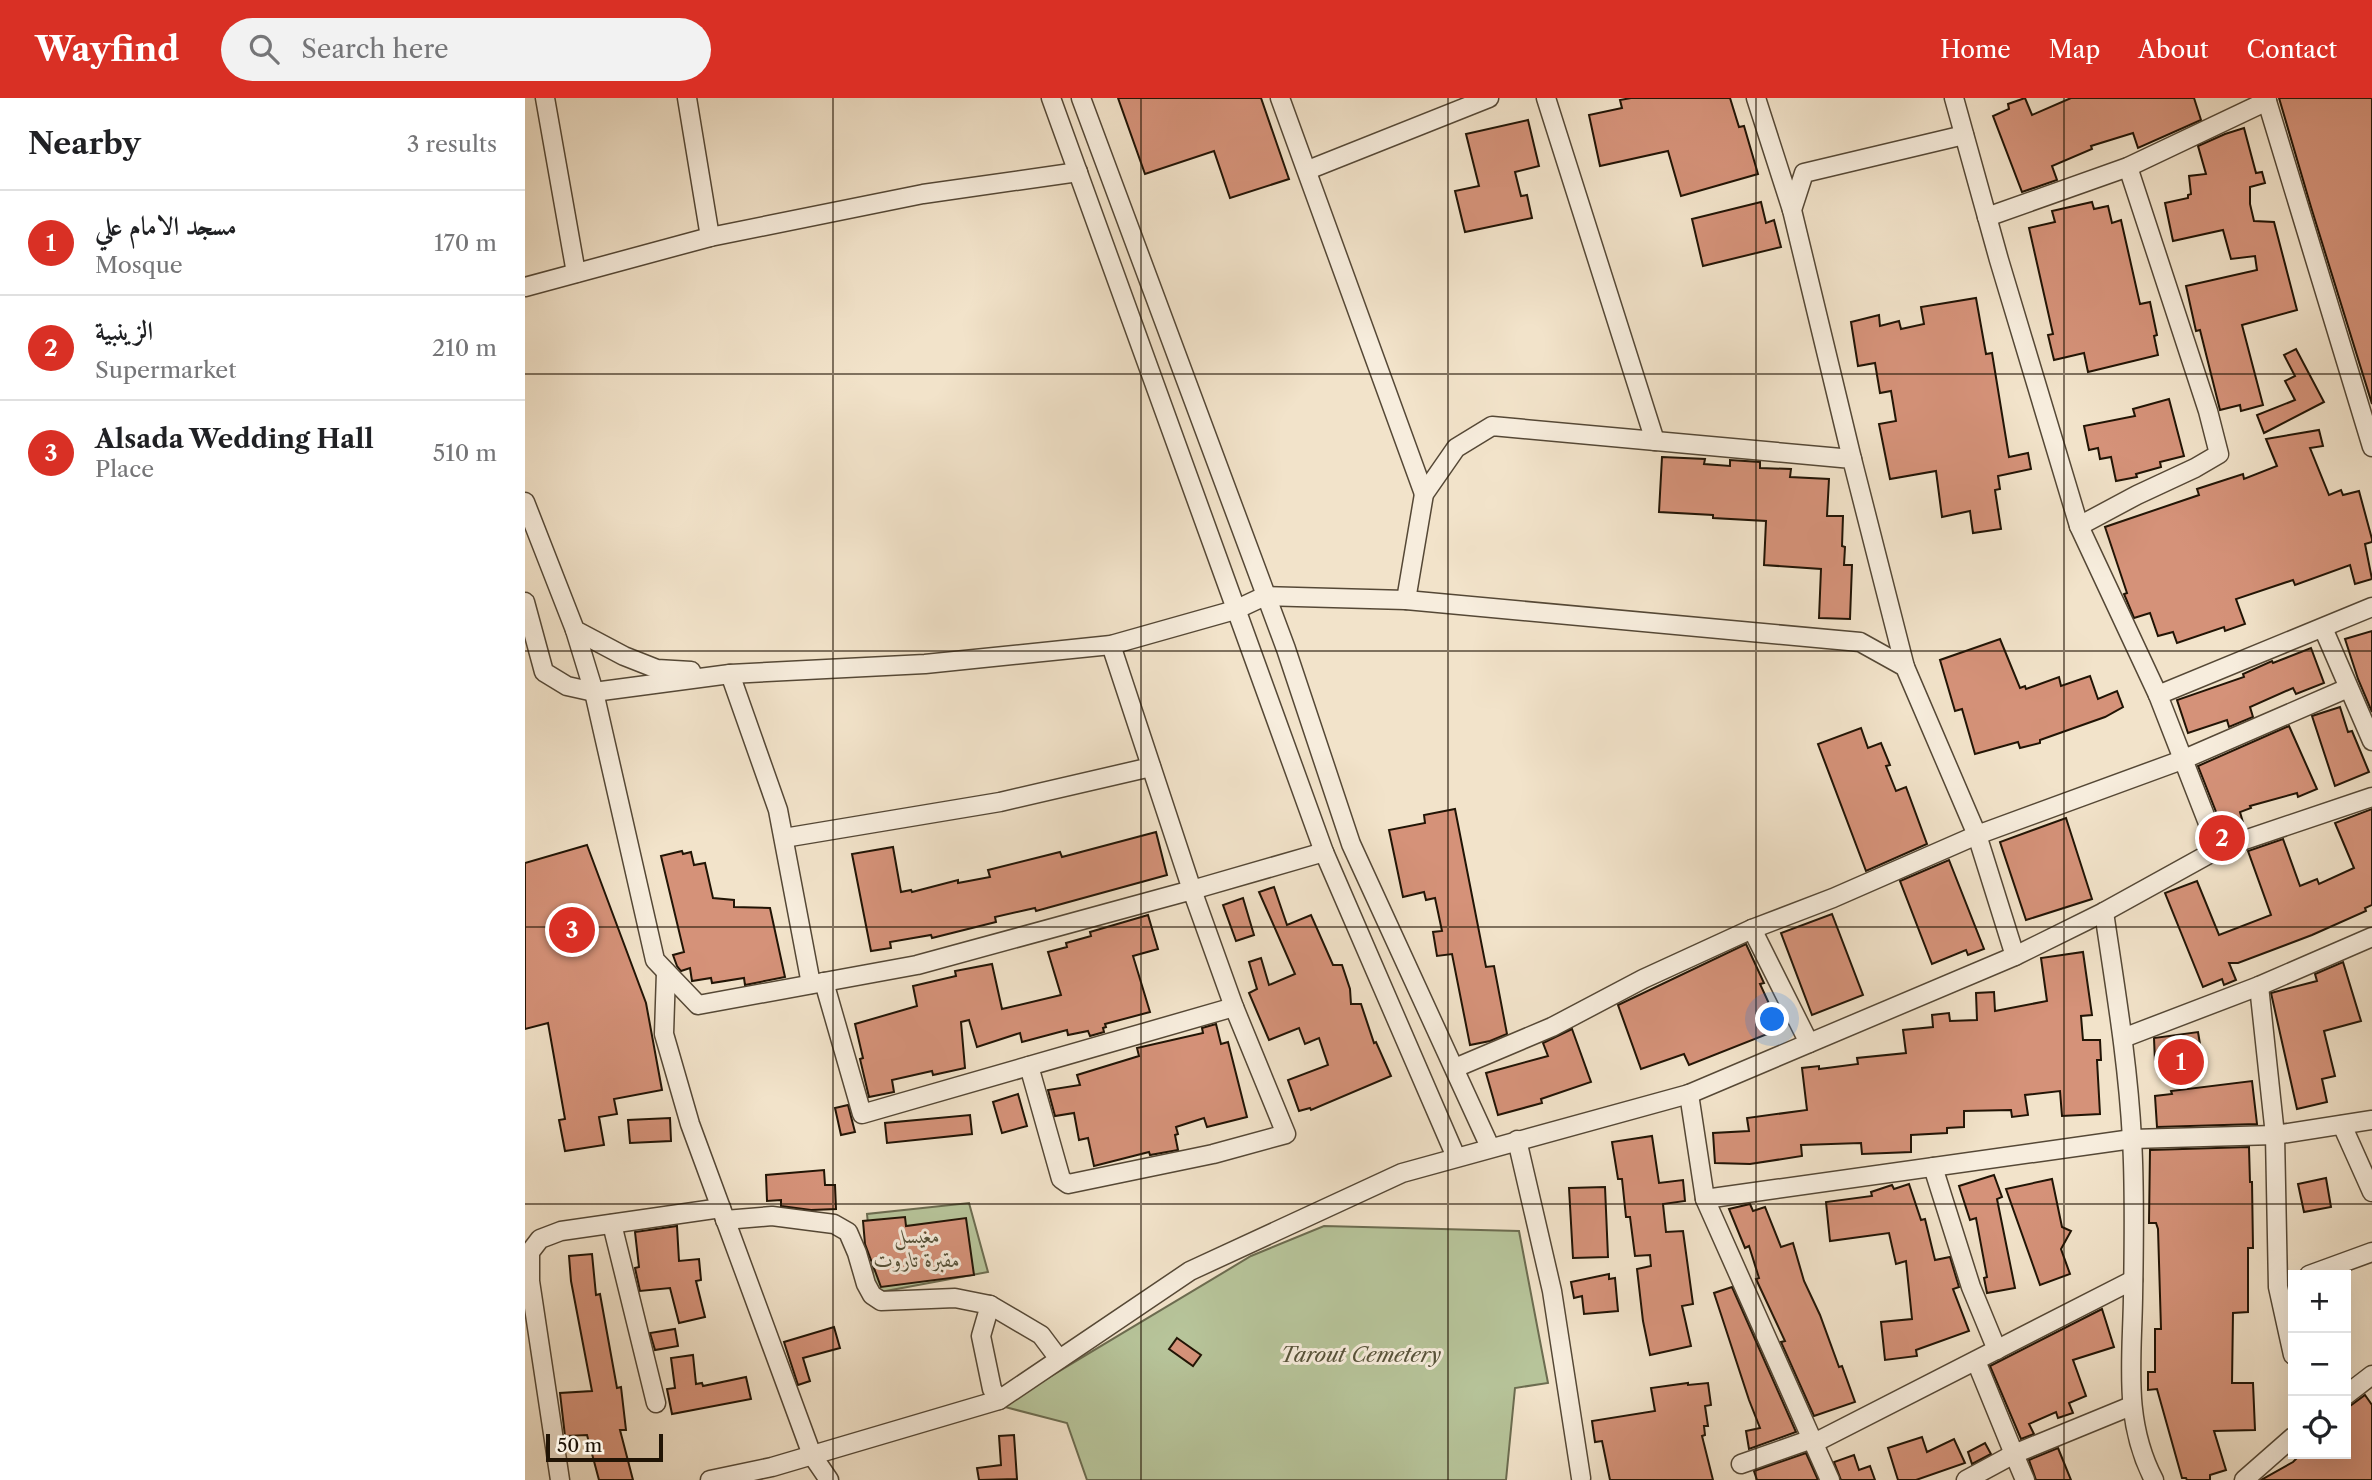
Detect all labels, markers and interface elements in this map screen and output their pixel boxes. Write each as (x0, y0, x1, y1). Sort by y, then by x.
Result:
search box (221, 18, 711, 81)
text: Wayfind (35, 29, 179, 70)
icon: search (245, 30, 283, 68)
text: Search here (301, 33, 449, 65)
text: Home (1940, 35, 2011, 64)
text: Map (2049, 35, 2100, 64)
text: About (2138, 35, 2209, 64)
text: Contact (2247, 35, 2337, 64)
text: Nearby (28, 125, 141, 162)
text: 3 results (407, 130, 497, 158)
text: مسجد الامام علي (95, 210, 237, 242)
text: 1 (46, 229, 56, 257)
text: 170 m (434, 229, 497, 257)
text: Mosque (95, 251, 183, 279)
text: الزينبية (95, 315, 153, 347)
text: 2 (44, 334, 58, 362)
text: 210 m (432, 334, 497, 362)
text: Supermarket (95, 356, 236, 384)
text: Alsada Wedding Hall (95, 423, 374, 455)
text: 3 (45, 439, 58, 467)
text: 510 m (433, 439, 497, 467)
text: Place (95, 455, 154, 483)
pin: 2 (2199, 812, 2245, 864)
pin: 3 (549, 904, 595, 956)
your location (1755, 1002, 1789, 1036)
pin: 1 (2158, 1036, 2204, 1088)
park label: مغيسل مقبرة تاروت (874, 1223, 960, 1273)
map controls (2288, 1270, 2351, 1459)
button: + (2288, 1270, 2351, 1333)
button: − (2288, 1333, 2351, 1396)
park label: Tarout Cemetery (1281, 1342, 1442, 1367)
button: locate (2288, 1396, 2351, 1459)
scale bar (546, 1431, 663, 1463)
text: 50 m (557, 1434, 602, 1457)

